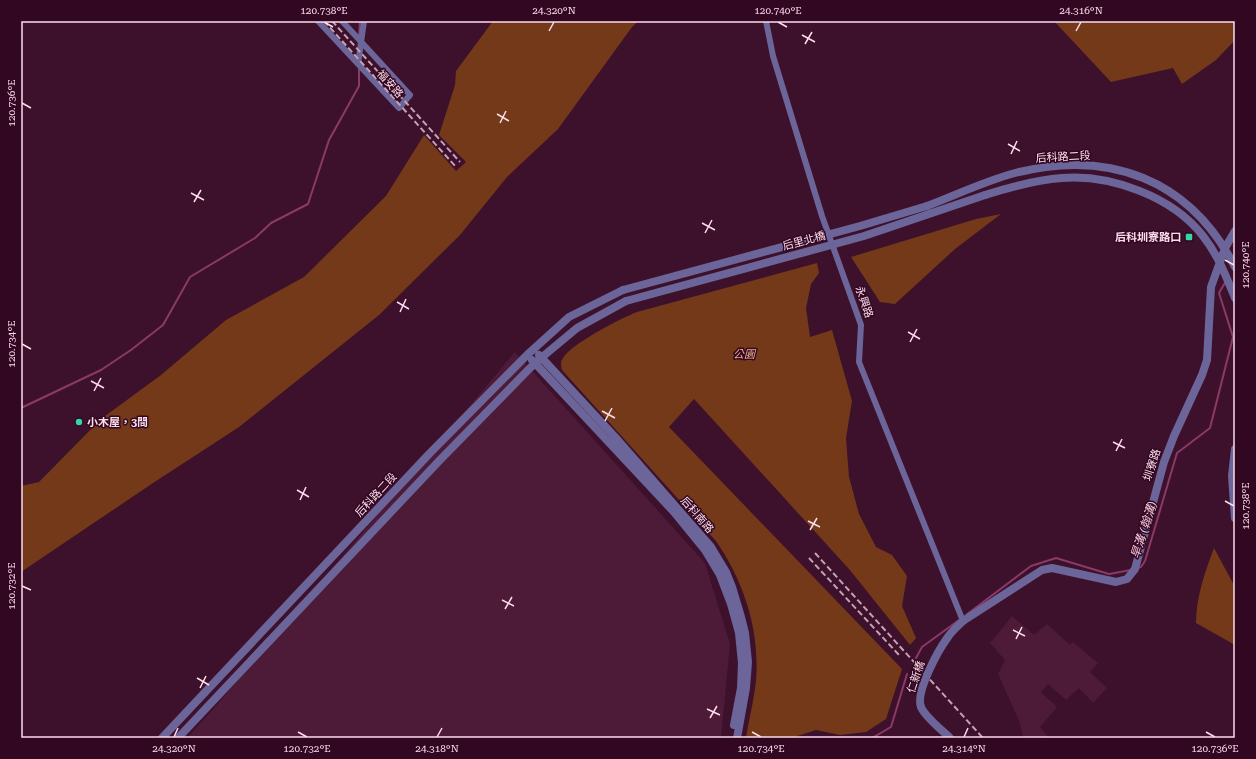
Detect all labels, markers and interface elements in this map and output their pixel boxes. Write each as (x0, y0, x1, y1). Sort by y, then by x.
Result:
text: 120.738°E (300, 5, 348, 16)
text: 24.320°N (532, 5, 576, 16)
text: 120.740°E (754, 5, 802, 16)
text: 24.316°N (1059, 5, 1103, 16)
street label: 福安路 (374, 67, 406, 101)
text: 120.736°E (6, 79, 17, 127)
street label: 后科路二段 (1035, 149, 1091, 165)
street label: 后里北橋 (781, 229, 827, 253)
place label: 后科圳寮路口 (1115, 231, 1181, 244)
marker: 后科圳寮路口 (1184, 232, 1194, 242)
text: 120.740°E (1240, 241, 1251, 289)
street label: 永興路 (852, 284, 876, 320)
text: 120.734°E (6, 320, 17, 368)
park label: 公園 (733, 348, 757, 361)
place label: 小木屋，3間 (87, 416, 148, 429)
marker: 小木屋，3間 (74, 417, 84, 427)
street label: 圳寮路 (1141, 447, 1163, 483)
street label: 后科路二段 (352, 470, 400, 520)
text: 120.738°E (1240, 482, 1251, 530)
street label: 后科南路 (678, 494, 716, 536)
water label: 旱溝 (翰溝) (1128, 499, 1160, 561)
text: 120.732°E (6, 562, 17, 610)
street label: 仁新橋 (904, 659, 928, 695)
text: 24.320°N (152, 743, 196, 754)
text: 120.732°E (283, 743, 331, 754)
text: 24.318°N (415, 743, 459, 754)
text: 120.734°E (737, 743, 785, 754)
text: 24.314°N (942, 743, 986, 754)
text: 120.736°E (1191, 743, 1239, 754)

